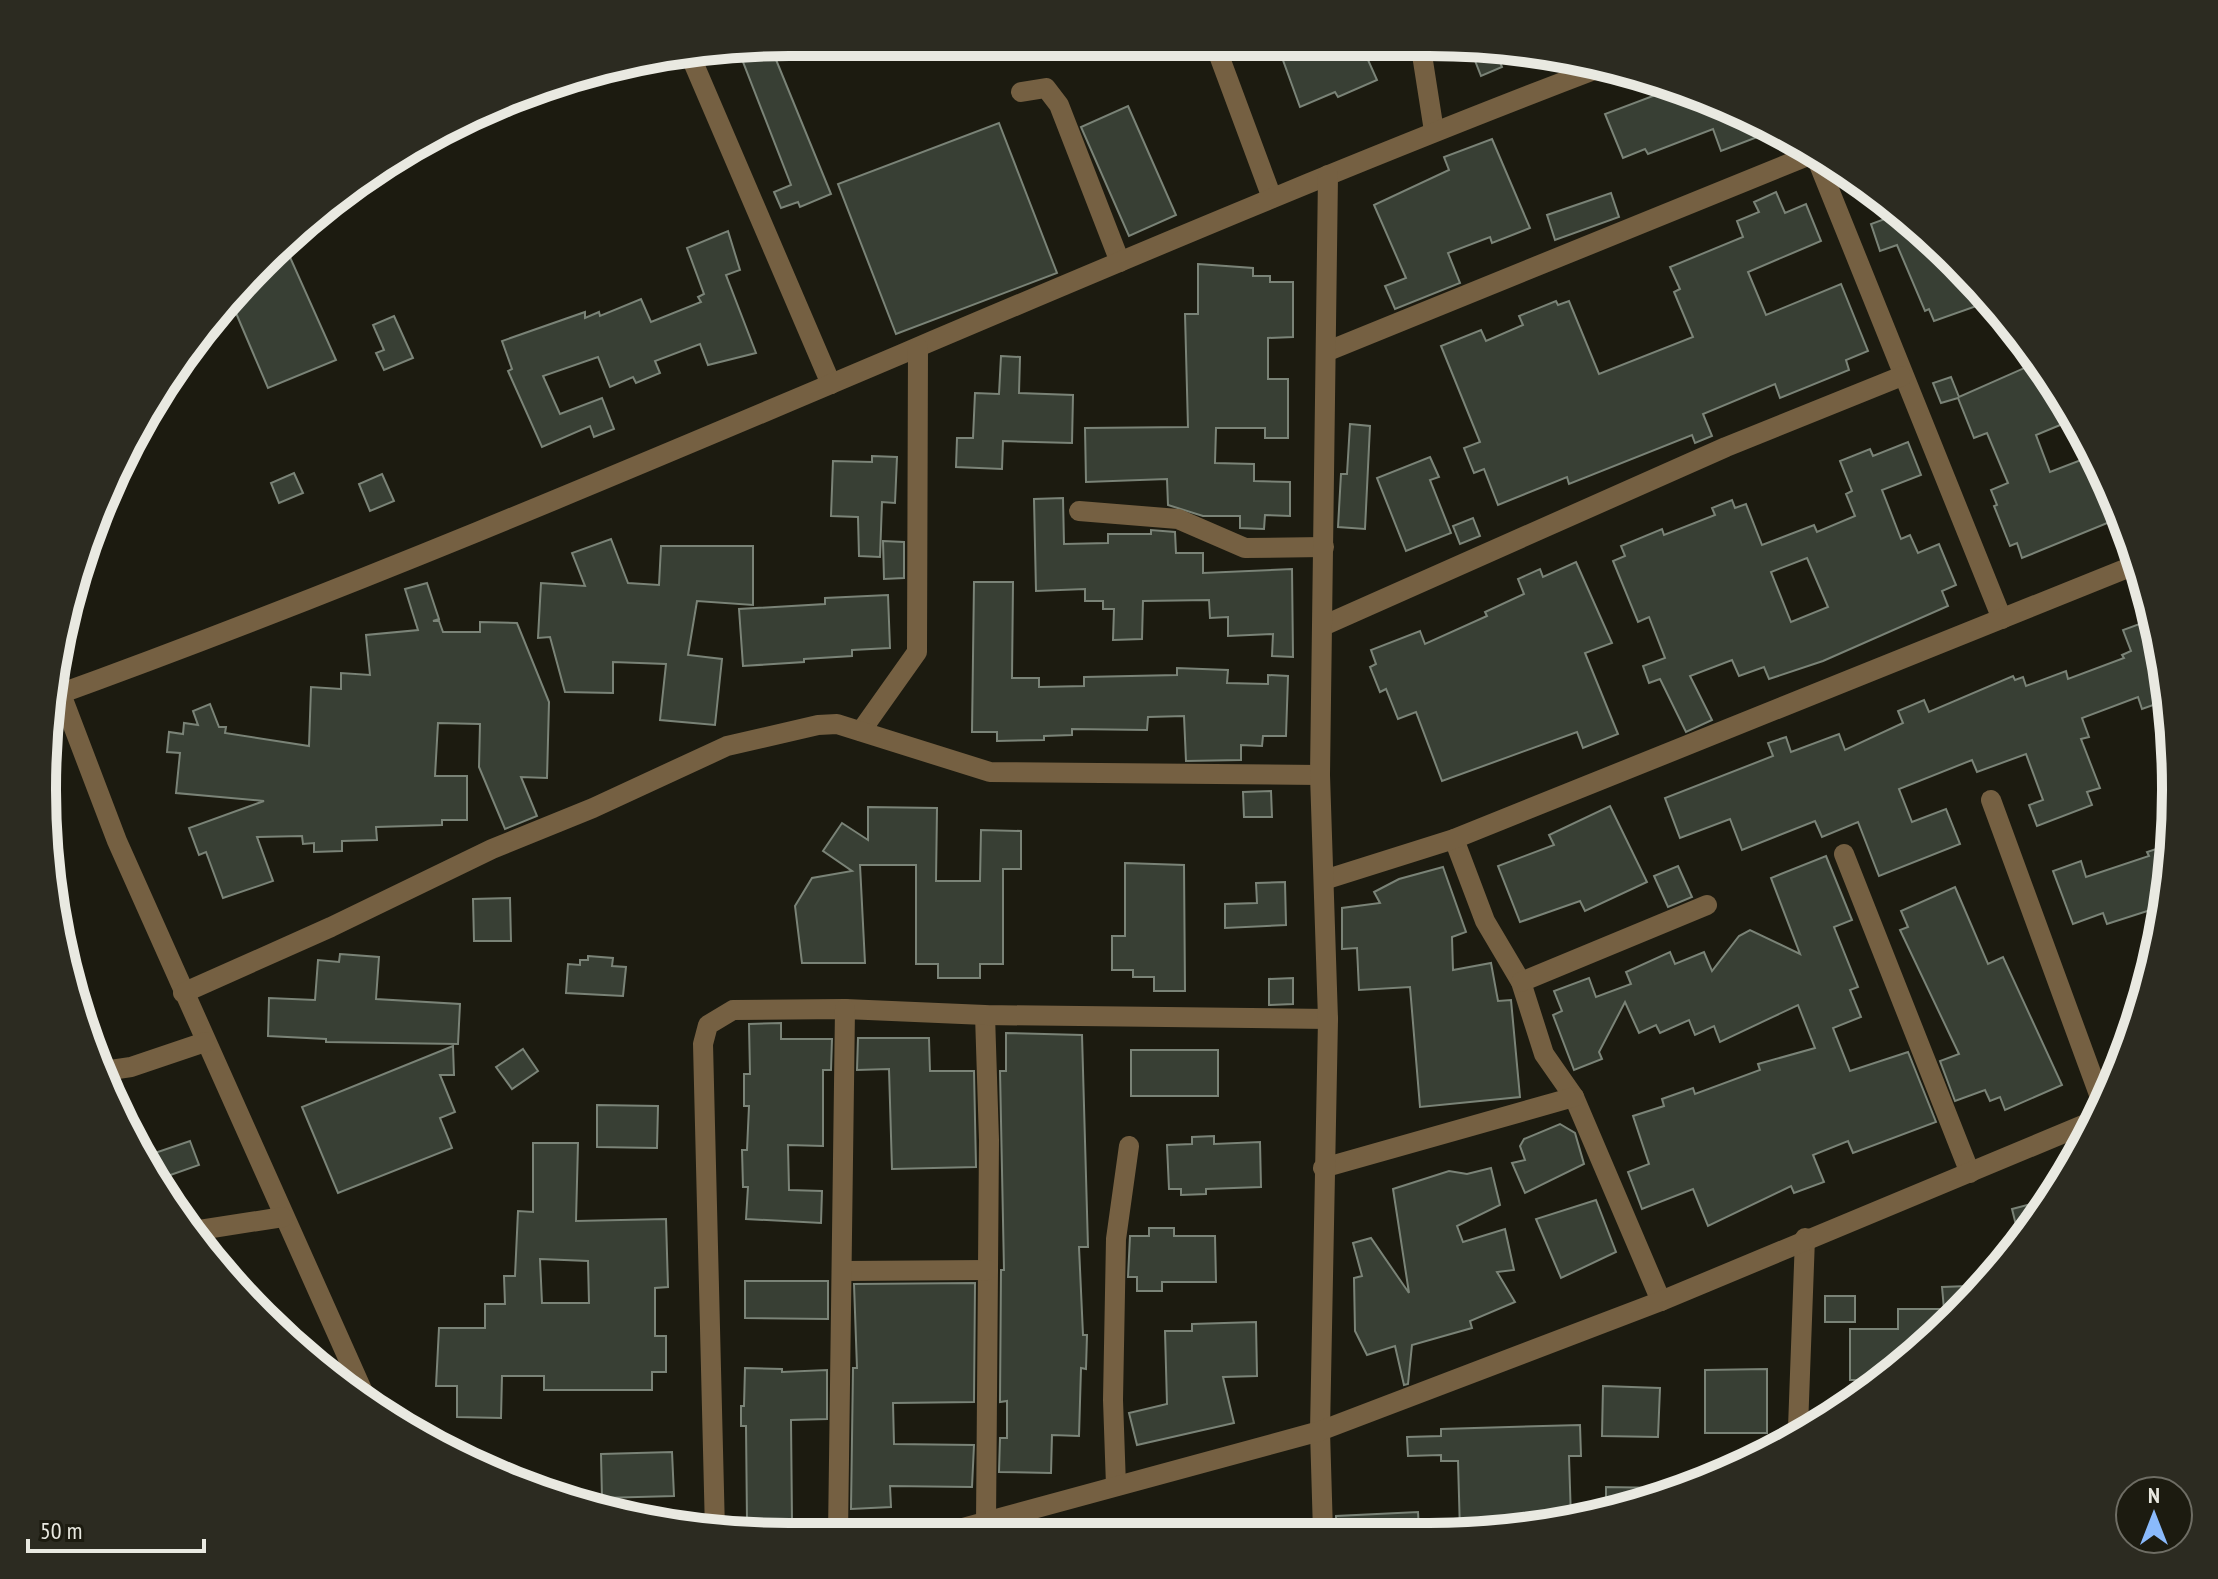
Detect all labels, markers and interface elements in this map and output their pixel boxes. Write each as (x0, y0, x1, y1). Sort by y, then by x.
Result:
north arrow (2114, 1475, 2194, 1555)
text: N (2148, 1481, 2160, 1509)
scale bar (28, 1503, 204, 1553)
text: 50 m (40, 1515, 82, 1546)

